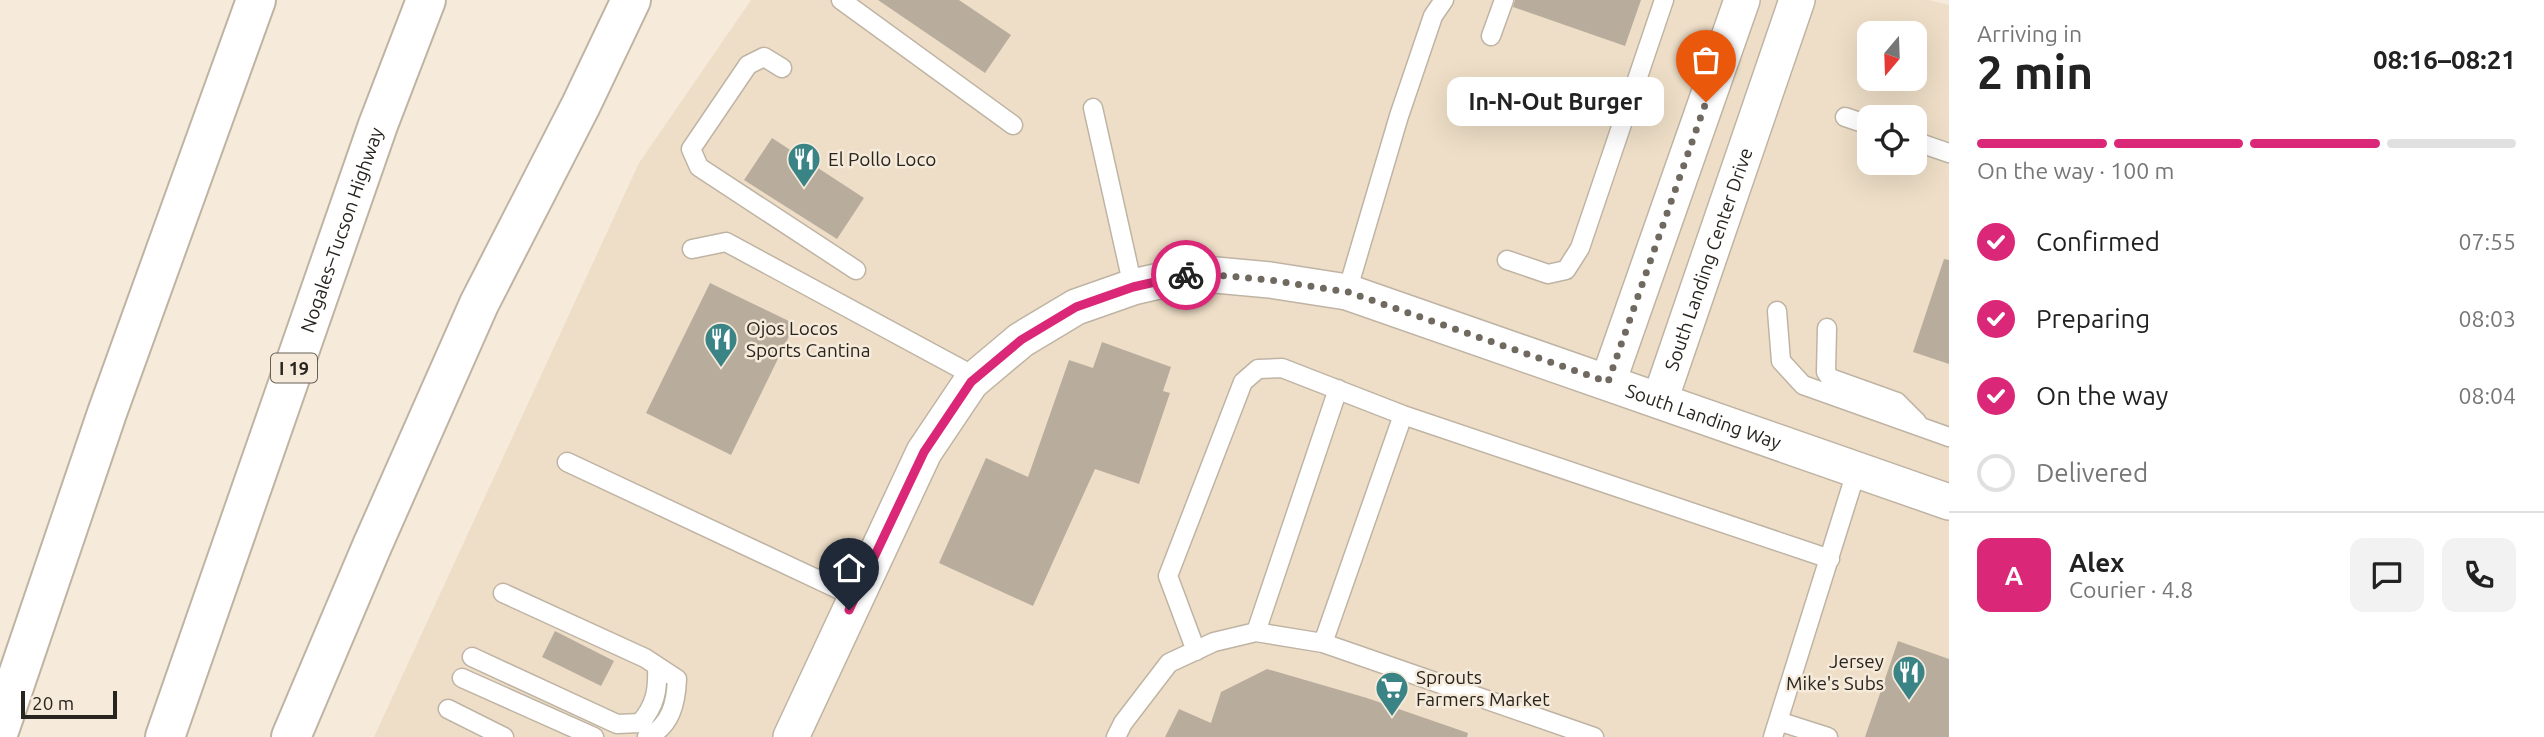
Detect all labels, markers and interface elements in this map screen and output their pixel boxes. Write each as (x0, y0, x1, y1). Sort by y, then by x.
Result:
north arrow (1857, 21, 1927, 91)
map controls (1857, 21, 1927, 175)
text: Arriving in (1977, 21, 2082, 46)
pin (1676, 30, 1736, 102)
icon: bag (1687, 41, 1725, 79)
text: 08:16–08:21 (2373, 45, 2516, 74)
text: 2 min (1977, 46, 2093, 98)
callout: In-N-Out Burger (1447, 78, 1664, 126)
text: In-N-Out Burger (1468, 89, 1643, 114)
button: locate (1857, 105, 1927, 175)
street label: Nogales–Tucson Highway (296, 124, 387, 335)
restaurant icon: El Pollo Loco (785, 140, 823, 189)
street label: South Landing Center Drive (1660, 145, 1757, 373)
place label: El Pollo Loco (828, 148, 936, 170)
text: On the way · 100 m (1977, 158, 2174, 183)
icon: check (1977, 223, 2015, 261)
text: Confirmed (2036, 227, 2160, 256)
text: 07:55 (2458, 229, 2516, 254)
courier (1151, 240, 1221, 310)
icon: bike (1167, 256, 1205, 294)
icon: check (1977, 300, 2015, 338)
text: Preparing (2036, 304, 2150, 333)
text: 08:03 (2458, 306, 2516, 331)
place label: Ojos Locos Sports Cantina (746, 317, 870, 361)
restaurant icon: Ojos Locos Sports Cantina (702, 320, 740, 369)
road number: I 19 (271, 354, 317, 382)
icon: check (1977, 377, 2015, 415)
street label: South Landing Way (1623, 379, 1784, 454)
text: On the way (2036, 381, 2168, 410)
text: 08:04 (2458, 383, 2516, 408)
text: Delivered (2036, 458, 2148, 487)
pin (819, 538, 879, 610)
button: chat (2350, 538, 2424, 612)
button: phone (2442, 538, 2516, 612)
text: Alex (2069, 548, 2124, 577)
icon: home (830, 549, 868, 587)
text: A (2005, 561, 2023, 590)
text: Courier · 4.8 (2069, 577, 2193, 602)
place label: Jersey Mike's Subs (1786, 650, 1884, 694)
restaurant icon: Jersey Mike's Subs (1890, 653, 1928, 702)
place label: Sprouts Farmers Market (1416, 666, 1550, 710)
supermarket icon: Sprouts Farmers Market (1373, 669, 1411, 718)
scale bar (21, 688, 117, 720)
text: 20 m (32, 692, 74, 714)

